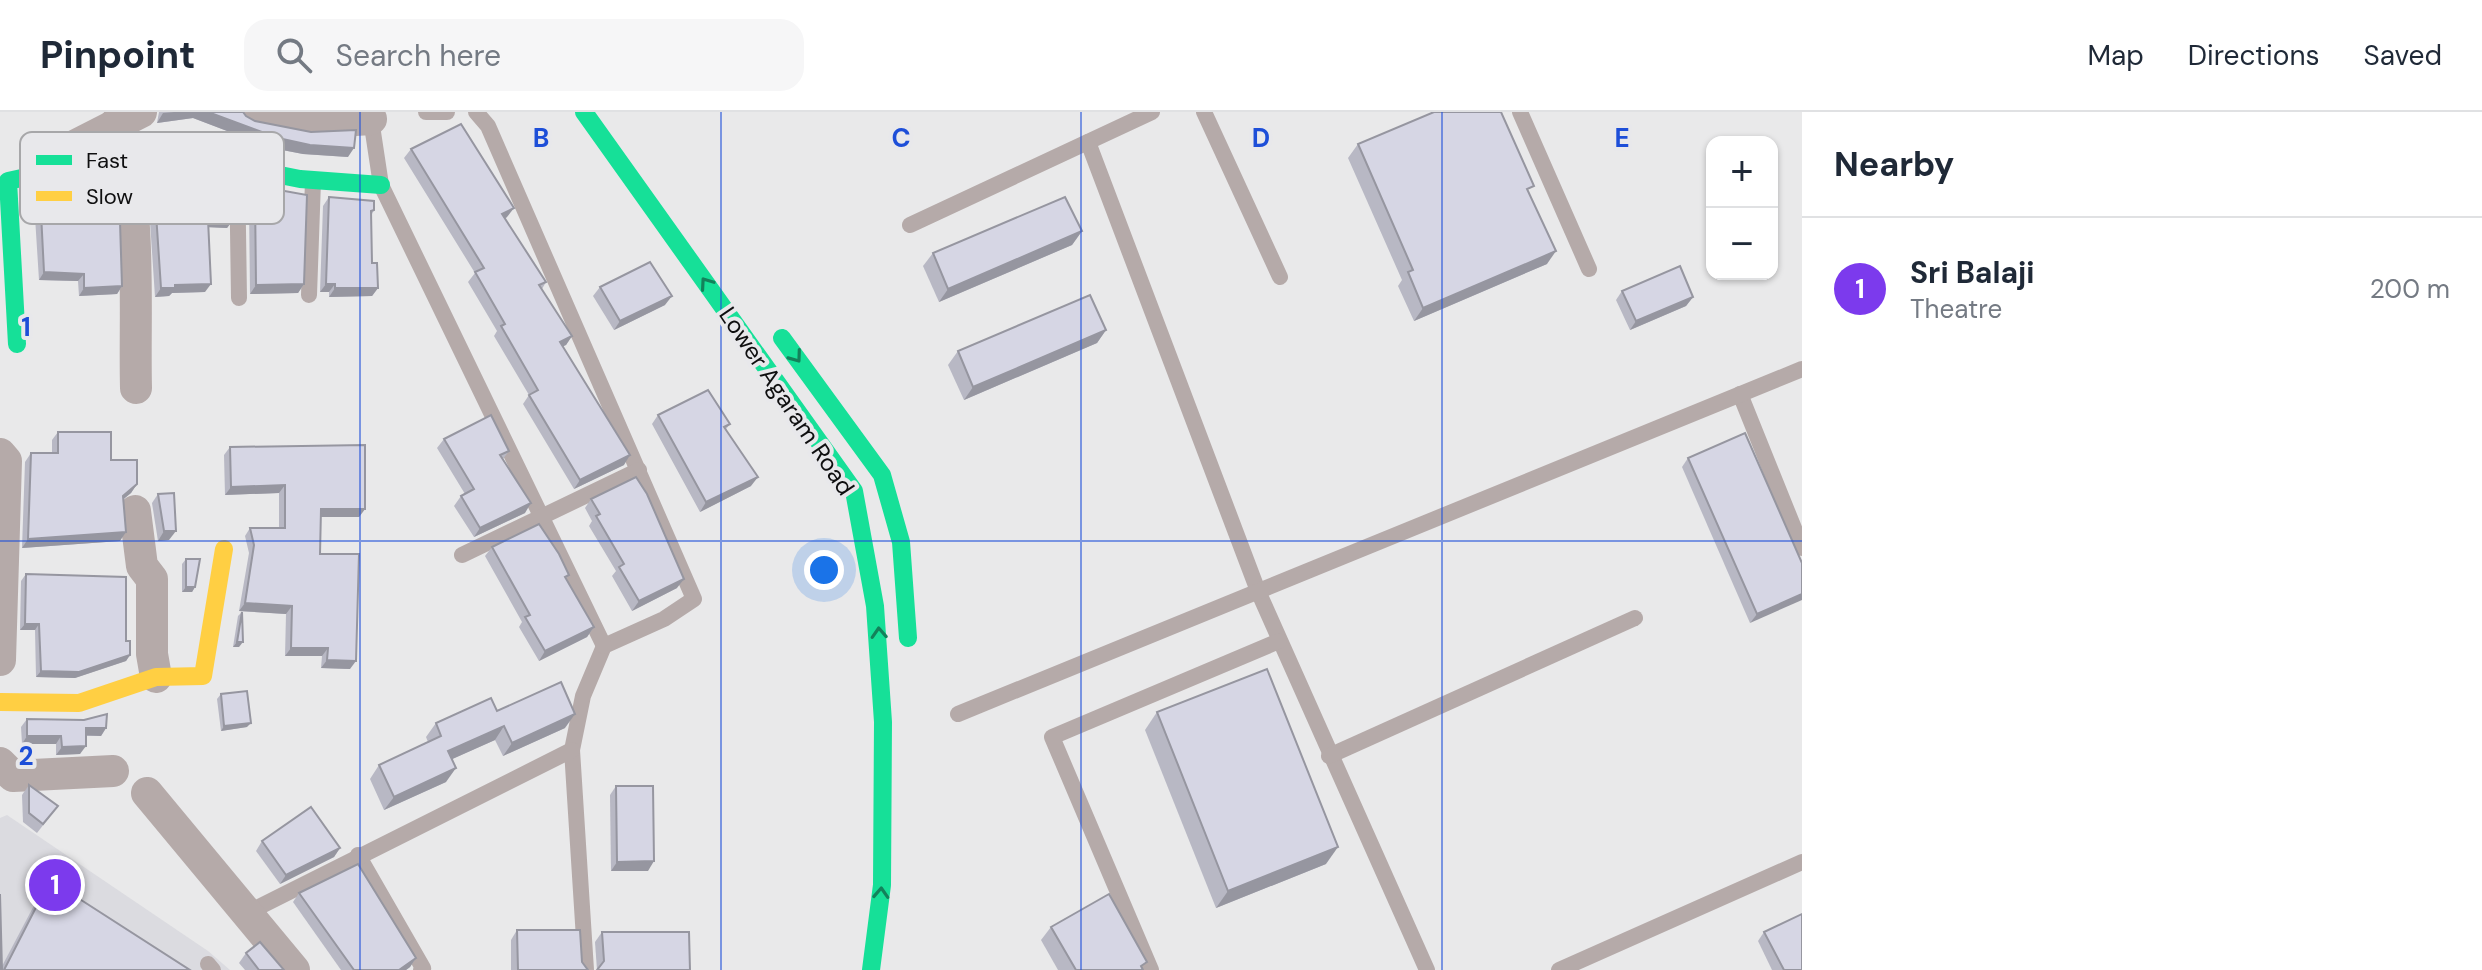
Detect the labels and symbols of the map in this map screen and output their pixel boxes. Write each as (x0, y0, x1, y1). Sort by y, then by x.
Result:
text: B (533, 121, 549, 155)
text: C (891, 121, 911, 155)
text: D (1252, 121, 1270, 155)
text: E (1614, 121, 1630, 155)
legend (20, 132, 284, 224)
text: Fast (86, 146, 128, 175)
text: Slow (86, 182, 133, 211)
one-way arrow (701, 277, 716, 292)
street label: Lower Agaram Road (712, 301, 862, 501)
text: 1 (21, 310, 31, 344)
one-way arrow (786, 348, 801, 363)
your location (804, 550, 844, 590)
one-way arrow (871, 626, 888, 639)
text: 2 (18, 739, 34, 773)
pin: 1 (29, 855, 81, 915)
one-way arrow (872, 886, 889, 899)

